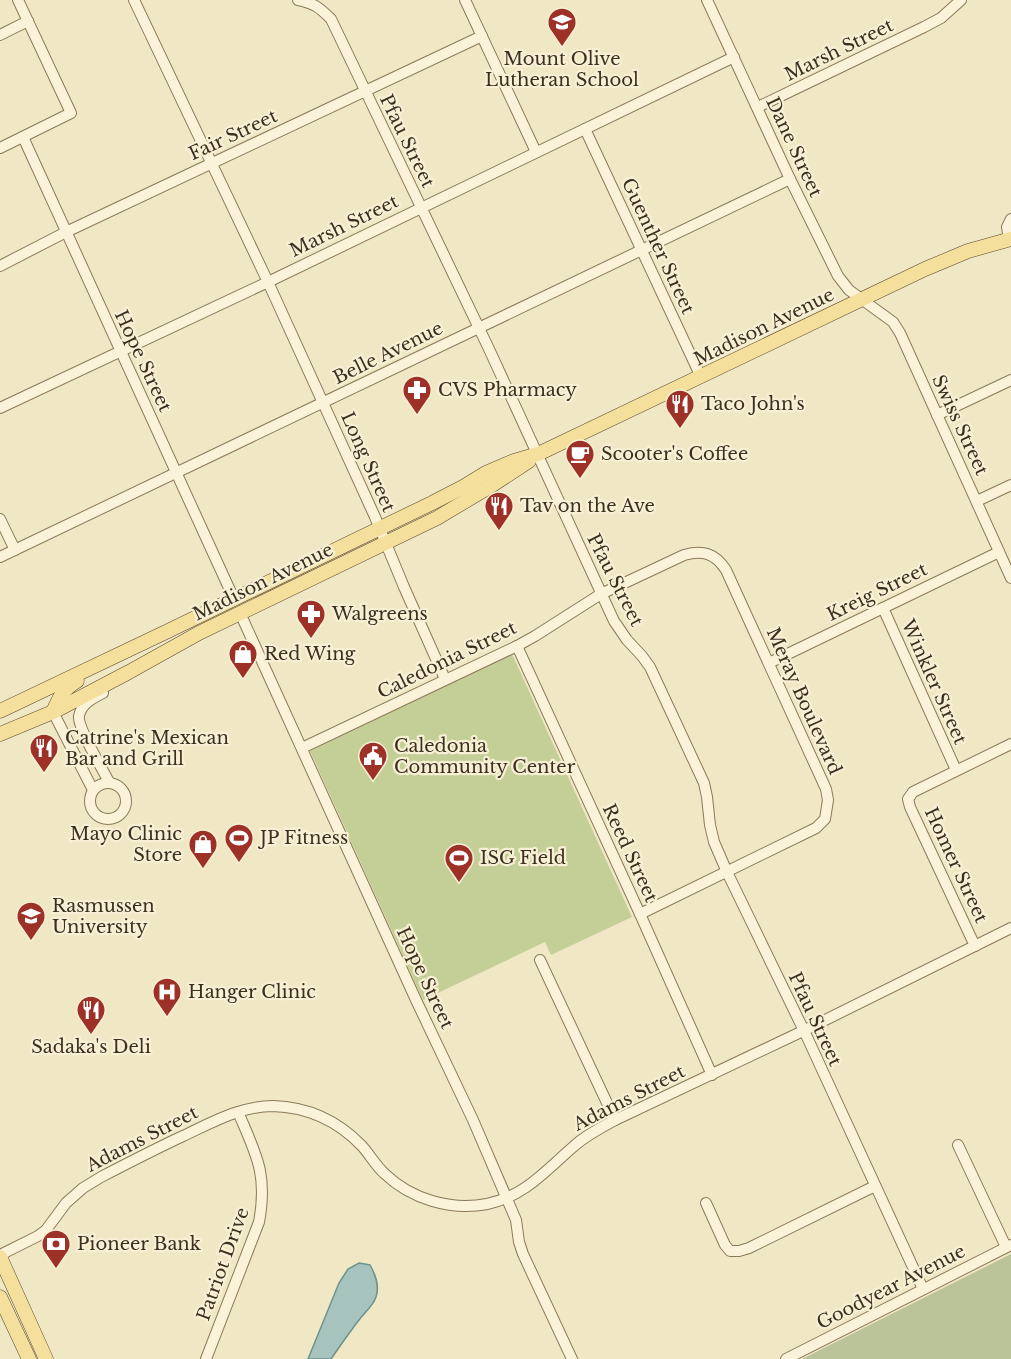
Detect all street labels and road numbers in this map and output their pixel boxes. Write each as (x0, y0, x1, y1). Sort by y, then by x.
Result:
street label: Marsh Street (781, 14, 897, 86)
street label: Pfau Street (375, 91, 439, 191)
street label: Dane Street (761, 94, 827, 201)
street label: Fair Street (185, 105, 281, 165)
street label: Guenther Street (617, 175, 699, 318)
street label: Marsh Street (286, 190, 402, 262)
street label: Madison Avenue (690, 284, 838, 370)
street label: Hope Street (110, 307, 176, 416)
street label: Belle Avenue (330, 317, 446, 389)
street label: Swiss Street (927, 371, 993, 479)
street label: Long Street (336, 409, 400, 516)
street label: Pfau Street (582, 530, 648, 630)
street label: Madison Avenue (189, 539, 337, 625)
street label: Kreig Street (823, 558, 931, 626)
street label: Winkler Street (896, 615, 971, 748)
street label: Caledonia Street (374, 617, 520, 703)
street label: Meray Boulevard (762, 624, 846, 778)
street label: Reed Street (598, 800, 662, 906)
street label: Homer Street (920, 804, 992, 926)
street label: Hope Street (392, 924, 458, 1033)
street label: Pfau Street (784, 969, 846, 1070)
street label: Adams Street (569, 1060, 689, 1136)
street label: Adams Street (82, 1101, 202, 1177)
street label: Patriot Drive (192, 1204, 254, 1324)
street label: Goodyear Avenue (813, 1240, 969, 1334)

